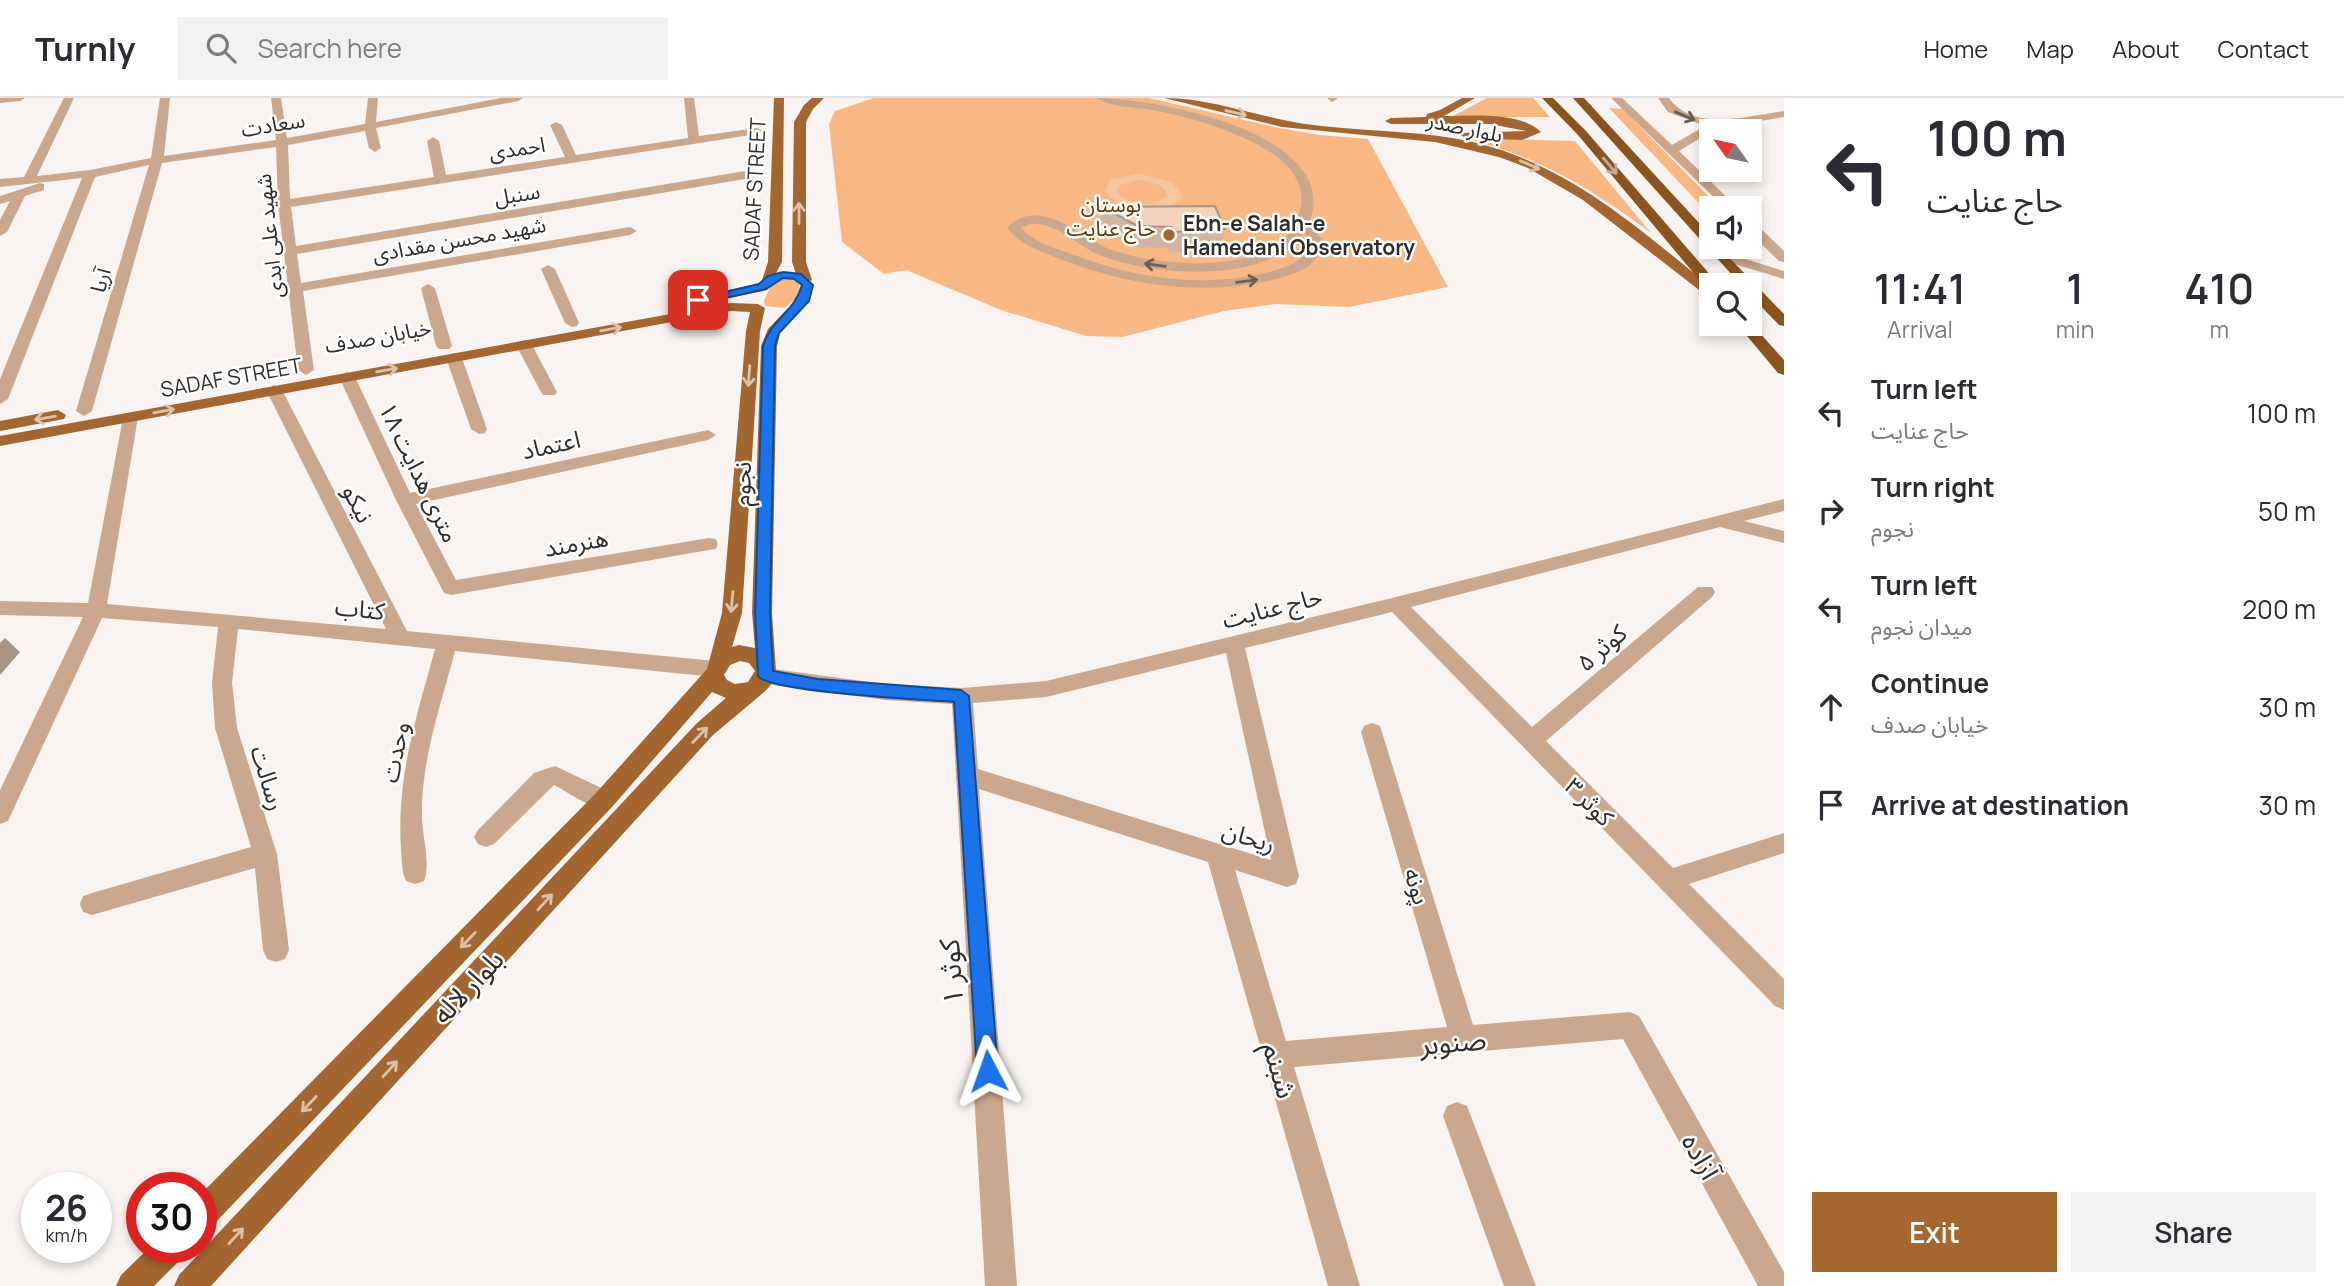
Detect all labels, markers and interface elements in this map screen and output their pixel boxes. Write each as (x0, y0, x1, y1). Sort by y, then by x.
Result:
search box (178, 17, 668, 80)
text: Turnly (35, 26, 136, 71)
icon: search (202, 29, 240, 67)
text: Search here (258, 30, 402, 66)
text: Home (1923, 32, 1988, 65)
text: Map (2026, 32, 2074, 65)
text: About (2112, 32, 2180, 65)
text: Contact (2218, 32, 2309, 65)
text: 100 m (1927, 104, 2067, 171)
street label: سعادت (239, 105, 307, 143)
street label: بلوار صدر (1424, 105, 1505, 149)
one-way arrow (1224, 107, 1247, 120)
one-way arrow (1674, 110, 1696, 123)
street label: SADAF STREET (736, 116, 772, 261)
north arrow (1699, 119, 1762, 182)
map controls (1699, 119, 1762, 336)
icon: left (1812, 126, 1903, 217)
street label: احمدی (487, 130, 547, 166)
one-way arrow (1602, 156, 1618, 174)
one-way arrow (1519, 159, 1541, 172)
street label: شهید علی ابدی (249, 173, 289, 299)
street label: سنبل (492, 177, 542, 211)
text: حاج عنایت (1927, 178, 2063, 222)
park label: بوستان حاج عنایت (1066, 190, 1156, 244)
button: sound (1699, 196, 1762, 259)
one-way arrow (792, 202, 806, 225)
place label: Ebn-e Salah-e Hamedani Observatory (1183, 209, 1415, 261)
street label: شهید محسن مقدادی (370, 210, 548, 268)
marker: Ebn-e Salah-e Hamedani Observatory (1161, 227, 1177, 243)
one-way arrow (1144, 258, 1166, 271)
text: 11:41 (1874, 259, 1966, 317)
text: 1 (2066, 259, 2084, 317)
text: 410 (2184, 259, 2254, 317)
street label: آریا (83, 264, 117, 296)
pin (668, 270, 728, 330)
button: search (1699, 273, 1762, 336)
one-way arrow (1235, 274, 1258, 287)
icon: arrive (679, 281, 717, 319)
street label: خیابان صدف (323, 313, 433, 359)
text: Arrival (1887, 313, 1953, 345)
text: min (2056, 313, 2094, 345)
text: m (2209, 313, 2229, 345)
one-way arrow (599, 322, 622, 335)
street label: SADAF STREET (158, 351, 304, 403)
one-way arrow (375, 363, 398, 376)
one-way arrow (742, 364, 755, 386)
text: Turn left (1871, 371, 1978, 407)
icon: left (1812, 394, 1850, 432)
text: 100 m (2247, 395, 2316, 431)
street label: ۱۸ متری هدایت (372, 396, 468, 548)
one-way arrow (152, 403, 174, 417)
one-way arrow (34, 411, 56, 425)
text: حاج عنایت (1871, 414, 1969, 446)
street label: اعتماد (519, 422, 583, 466)
street label: نجوم (724, 461, 761, 507)
text: Turn right (1871, 469, 1995, 505)
street label: نیکو (335, 478, 383, 528)
icon: right (1812, 492, 1850, 530)
text: 50 m (2258, 493, 2316, 529)
text: نجوم (1871, 512, 1914, 544)
street label: هنرمند (542, 520, 610, 564)
text: Turn left (1871, 567, 1978, 603)
street label: حاج عنایت (1219, 579, 1326, 637)
street label: کتاب (334, 589, 388, 627)
icon: left (1812, 590, 1850, 628)
one-way arrow (726, 591, 739, 613)
text: 200 m (2242, 591, 2316, 627)
text: میدان نجوم (1871, 610, 1973, 642)
street label: کوثر ۵ (1569, 615, 1634, 678)
text: Continue (1871, 665, 1989, 701)
icon: ahead (1812, 688, 1850, 726)
text: 30 m (2259, 689, 2316, 725)
text: خیابان صدف (1871, 708, 1989, 740)
street label: وحدت (372, 719, 416, 785)
one-way arrow (691, 727, 708, 744)
street label: رسالت (244, 741, 294, 815)
street label: کوثر ۳ (1558, 769, 1622, 833)
icon: arrive (1812, 786, 1850, 824)
text: Arrive at destination (1871, 787, 2129, 823)
text: 30 m (2259, 787, 2316, 823)
street label: ریحان (1218, 812, 1280, 860)
street label: پونه (1397, 864, 1439, 908)
one-way arrow (537, 893, 553, 911)
one-way arrow (459, 932, 476, 949)
street label: کوثر ۱ (929, 937, 971, 1006)
street label: بلوار لاله (423, 941, 511, 1031)
street label: صنوبر (1417, 1019, 1488, 1063)
position arrow (951, 1034, 1025, 1108)
street label: شبنم (1251, 1037, 1307, 1104)
one-way arrow (382, 1061, 399, 1078)
one-way arrow (301, 1095, 318, 1112)
street label: آزاده (1674, 1126, 1731, 1188)
speed limit sign: 30 (126, 1172, 217, 1263)
text: 26 (45, 1184, 88, 1232)
button: Exit (1812, 1192, 2057, 1272)
button: Share (2071, 1192, 2316, 1272)
text: km/h (46, 1223, 87, 1247)
one-way arrow (228, 1227, 244, 1245)

